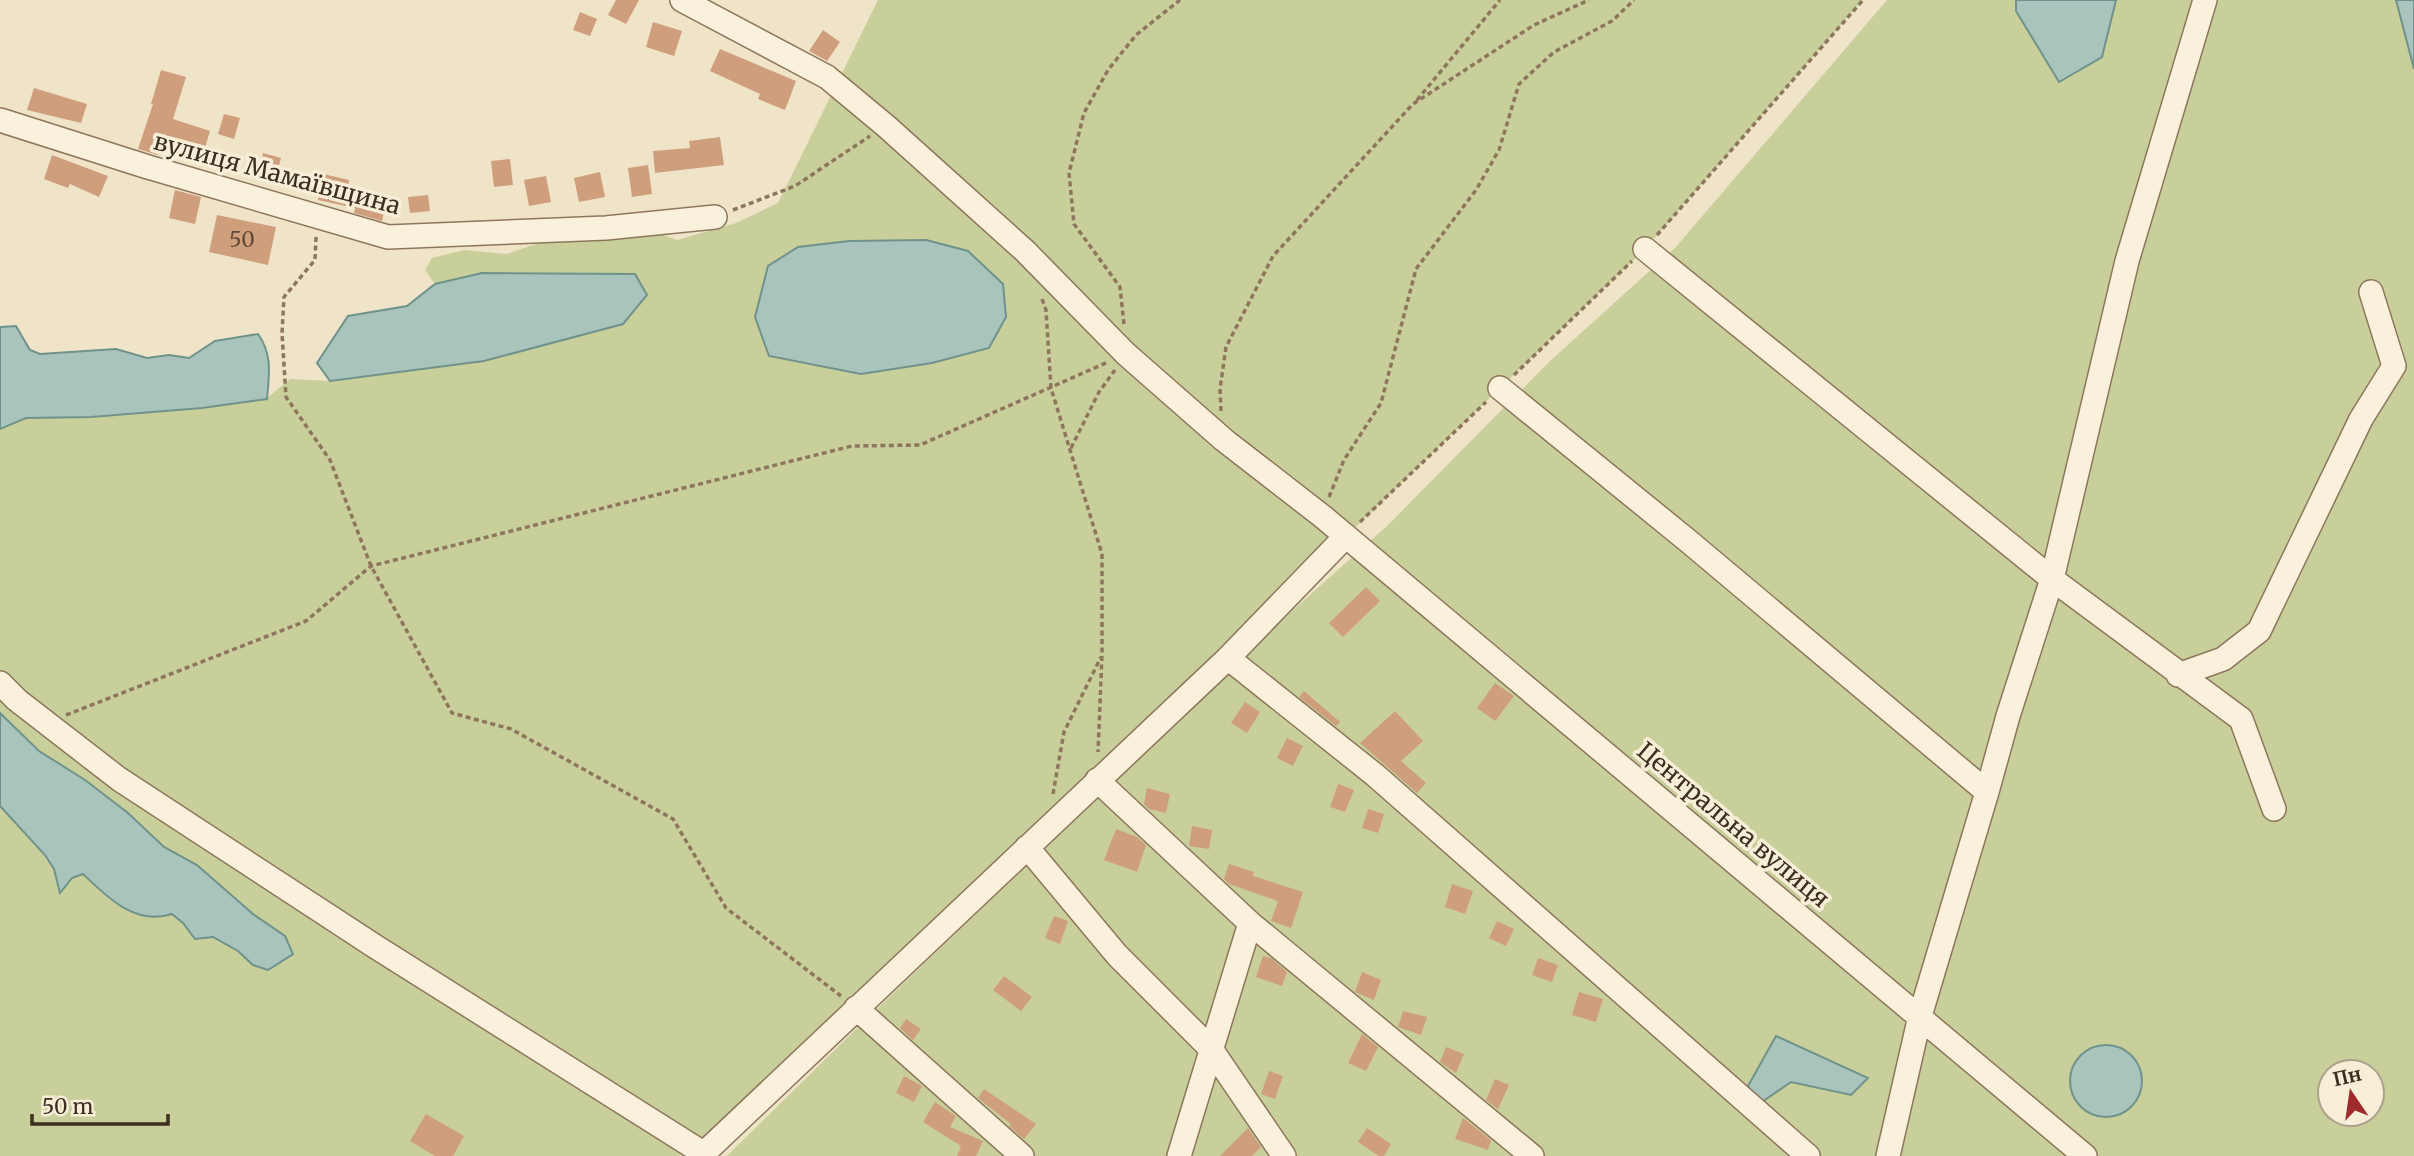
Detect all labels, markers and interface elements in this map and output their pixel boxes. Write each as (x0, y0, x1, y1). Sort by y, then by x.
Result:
street label: вулиця Мамаївщина (150, 126, 404, 221)
house number: 50 (229, 226, 255, 253)
street label: Центральна вулиця (1631, 735, 1836, 914)
north arrow (2316, 1058, 2386, 1128)
text: Пн (2331, 1062, 2364, 1091)
scale bar (32, 1082, 168, 1126)
text: 50 m (42, 1093, 93, 1120)

